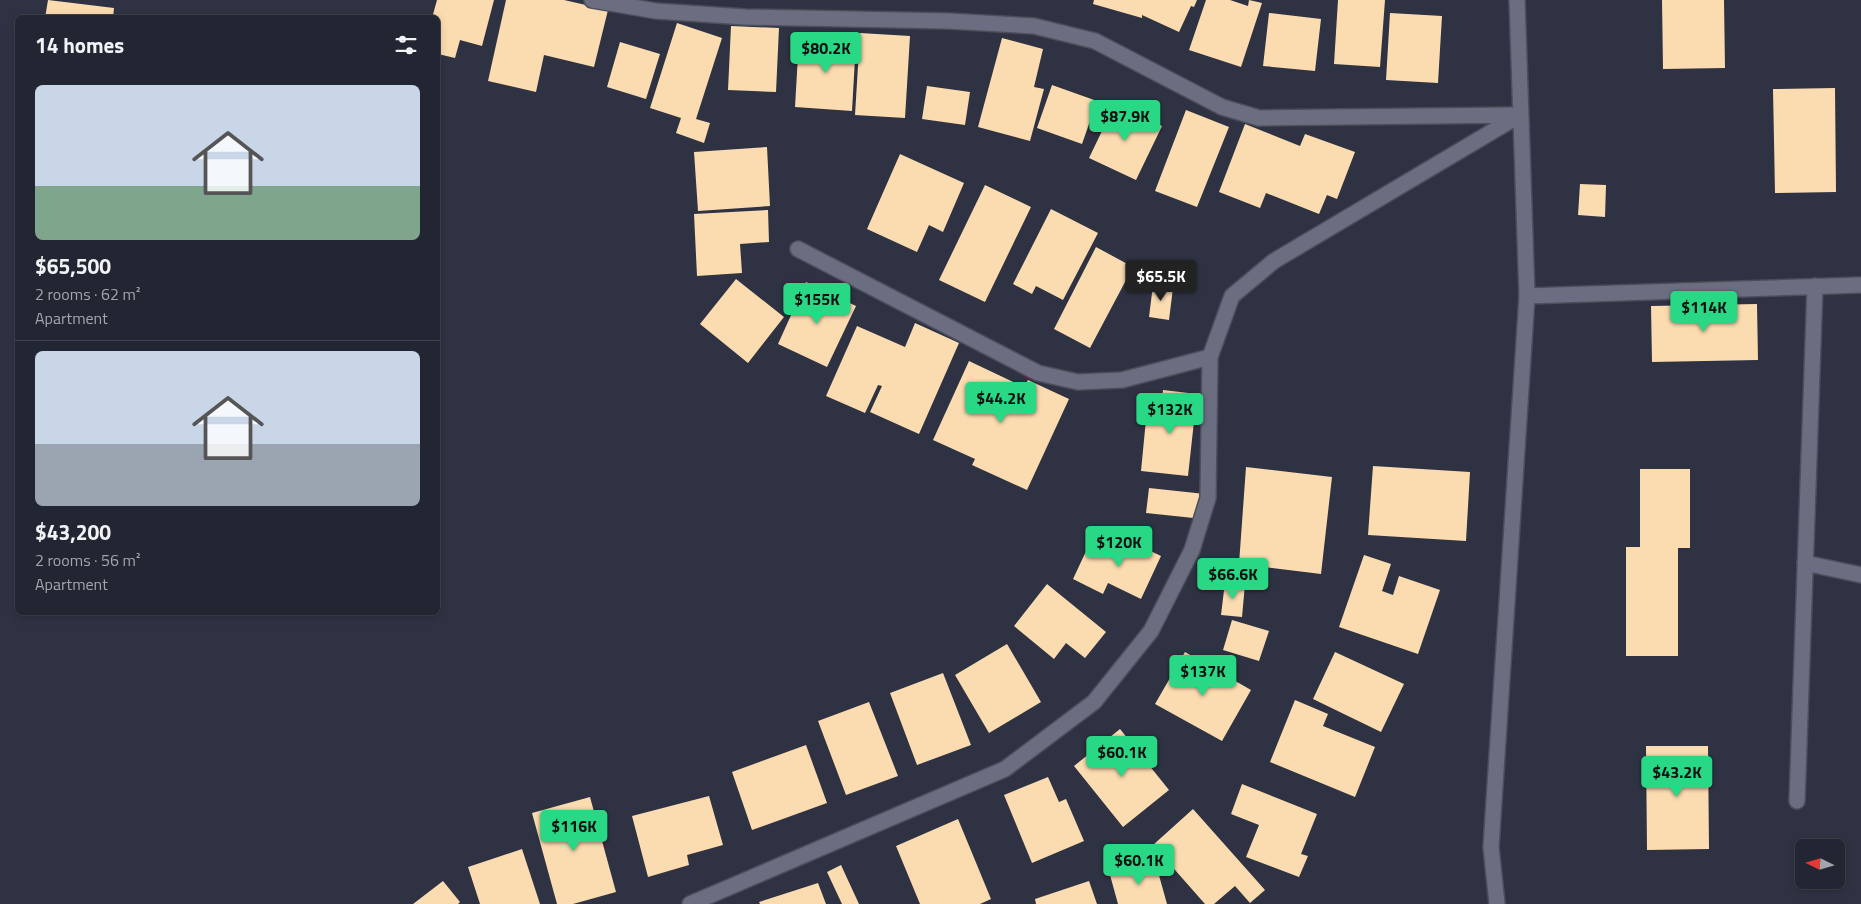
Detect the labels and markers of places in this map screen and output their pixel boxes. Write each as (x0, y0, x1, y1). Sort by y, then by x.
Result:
pin: $80.2K (785, 32, 867, 74)
pin: $87.9K (1084, 100, 1166, 142)
pin: $65.5K (1120, 260, 1202, 302)
pin: $155K (782, 282, 852, 325)
pin: $114K (1669, 290, 1739, 333)
pin: $44.2K (960, 382, 1042, 424)
pin: $132K (1135, 392, 1205, 435)
pin: $120K (1084, 526, 1154, 568)
pin: $66.6K (1192, 558, 1274, 600)
pin: $137K (1168, 654, 1238, 697)
pin: $60.1K (1081, 736, 1163, 778)
pin: $43.2K (1636, 756, 1718, 798)
pin: $116K (539, 810, 609, 852)
pin: $60.1K (1098, 844, 1180, 886)

